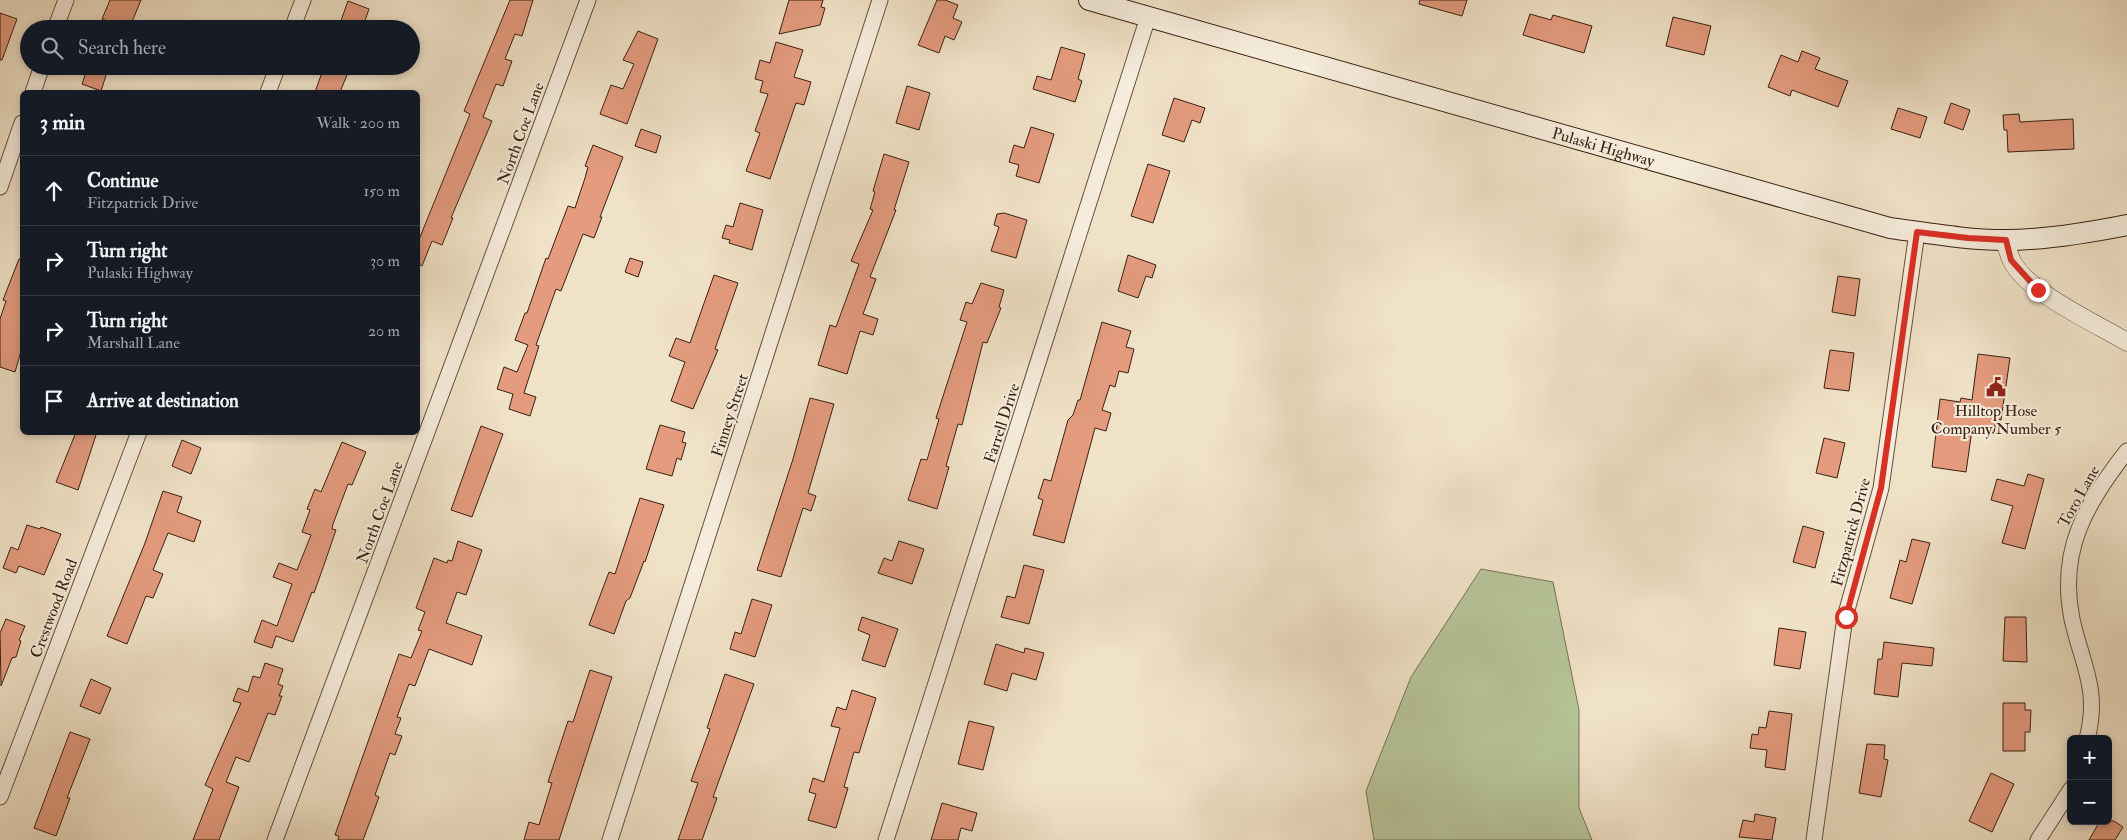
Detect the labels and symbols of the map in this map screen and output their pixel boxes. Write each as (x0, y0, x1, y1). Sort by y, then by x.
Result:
street label: North Coe Lane (493, 79, 549, 187)
street label: Pulaski Highway (1550, 123, 1658, 172)
route end (2027, 279, 2050, 302)
street label: Finney Street (707, 371, 753, 459)
public building icon: Hilltop Hose Company Number 5 (1985, 376, 2007, 398)
street label: Farrell Drive (980, 380, 1024, 466)
place label: Hilltop Hose Company Number 5 (1931, 401, 2061, 440)
street label: North Coe Lane (352, 458, 408, 566)
street label: Toro Lane (2054, 462, 2104, 531)
street label: Fitzpatrick Drive (1827, 476, 1876, 589)
street label: Crestwood Road (26, 556, 82, 661)
route start (1835, 606, 1858, 629)

